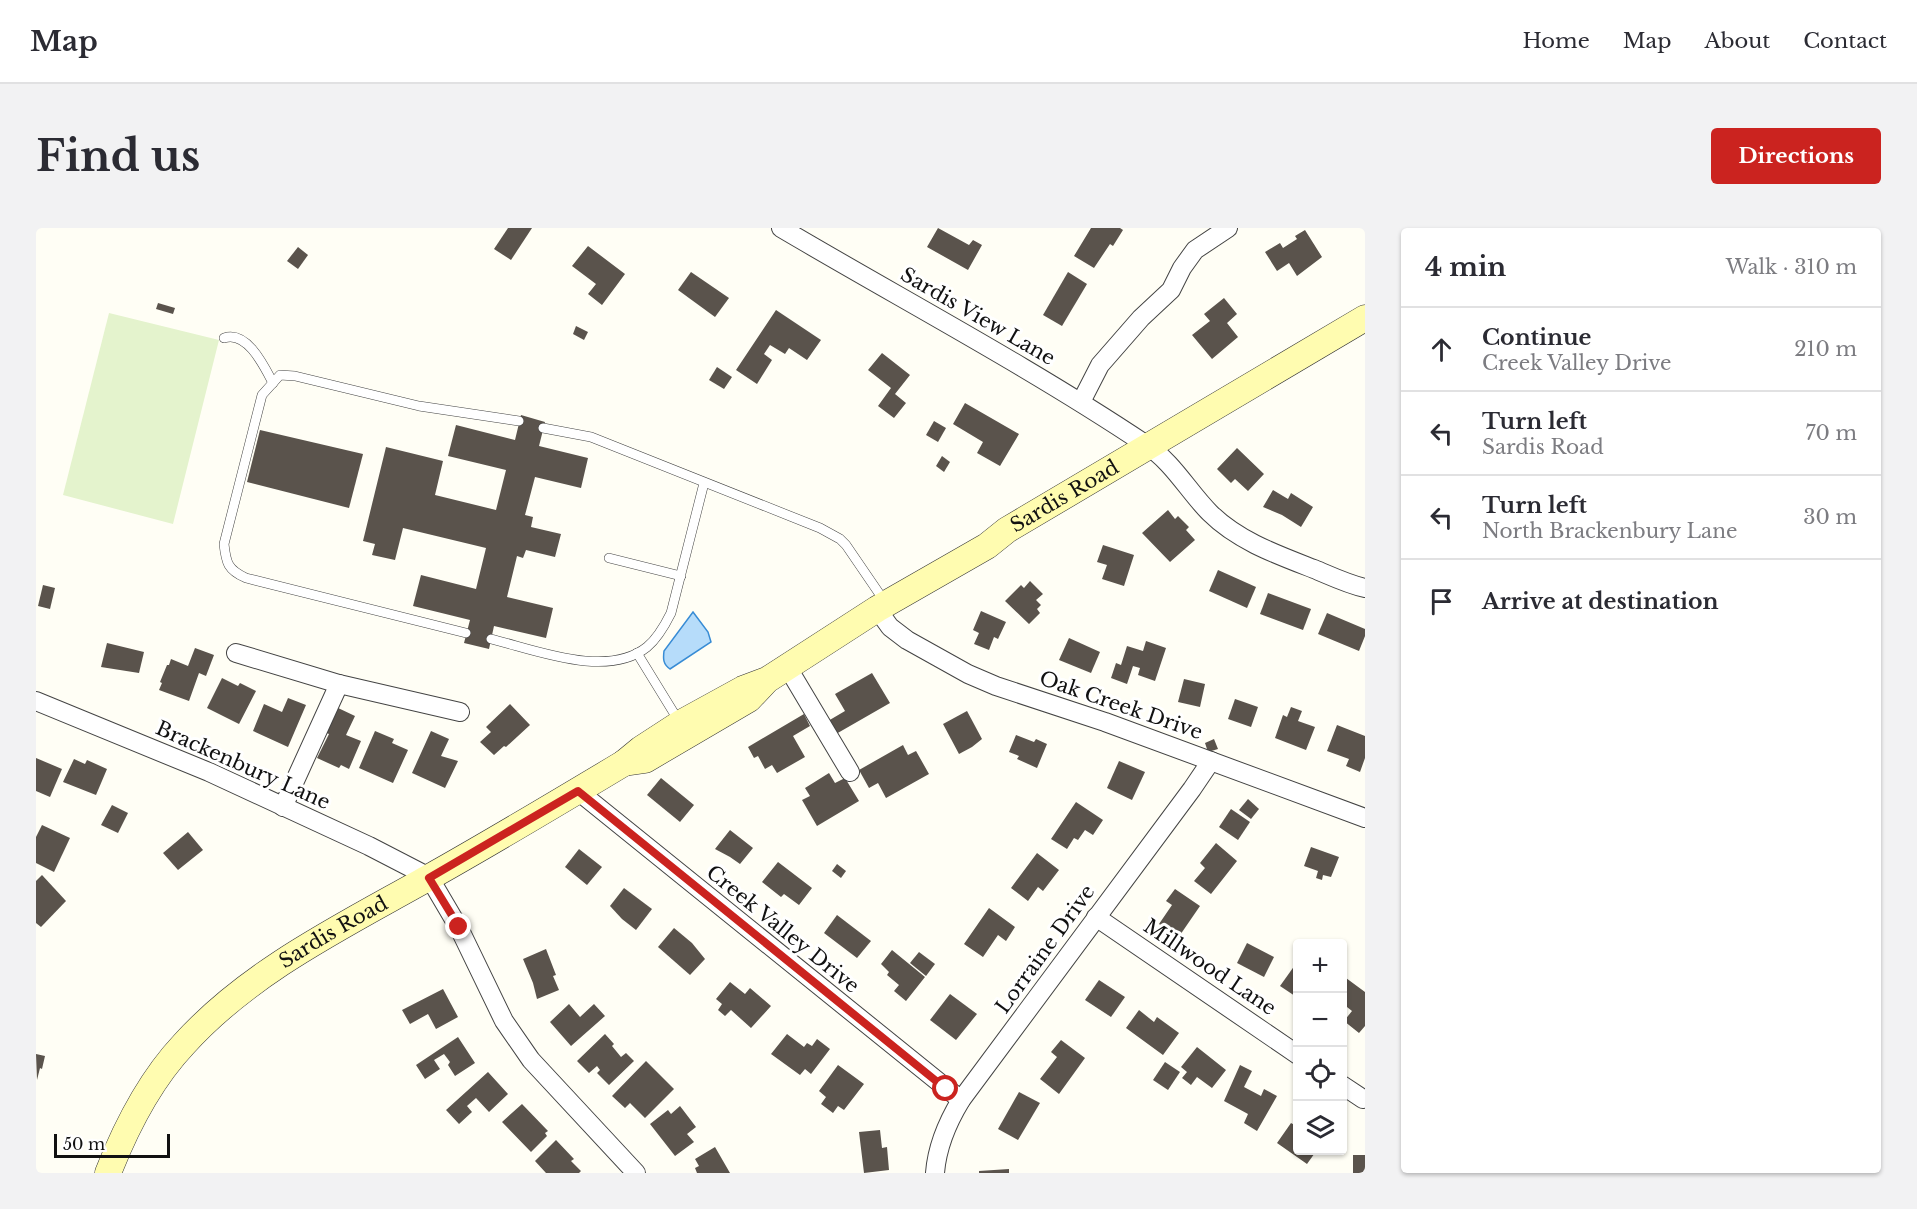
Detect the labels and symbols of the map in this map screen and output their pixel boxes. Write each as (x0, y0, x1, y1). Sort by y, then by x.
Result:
street label: Sardis View Lane (897, 262, 1059, 370)
street label: Sardis Road (1006, 455, 1123, 537)
street label: Oak Creek Drive (1036, 666, 1206, 744)
street label: Brackenbury Lane (152, 716, 334, 814)
street label: Creek Valley Drive (702, 860, 864, 998)
street label: Lorraine Drive (990, 880, 1100, 1018)
street label: Sardis Road (274, 891, 392, 973)
route end (445, 913, 471, 939)
street label: Millwood Lane (1139, 914, 1281, 1020)
route start (932, 1075, 958, 1101)
scale bar (54, 1131, 170, 1158)

